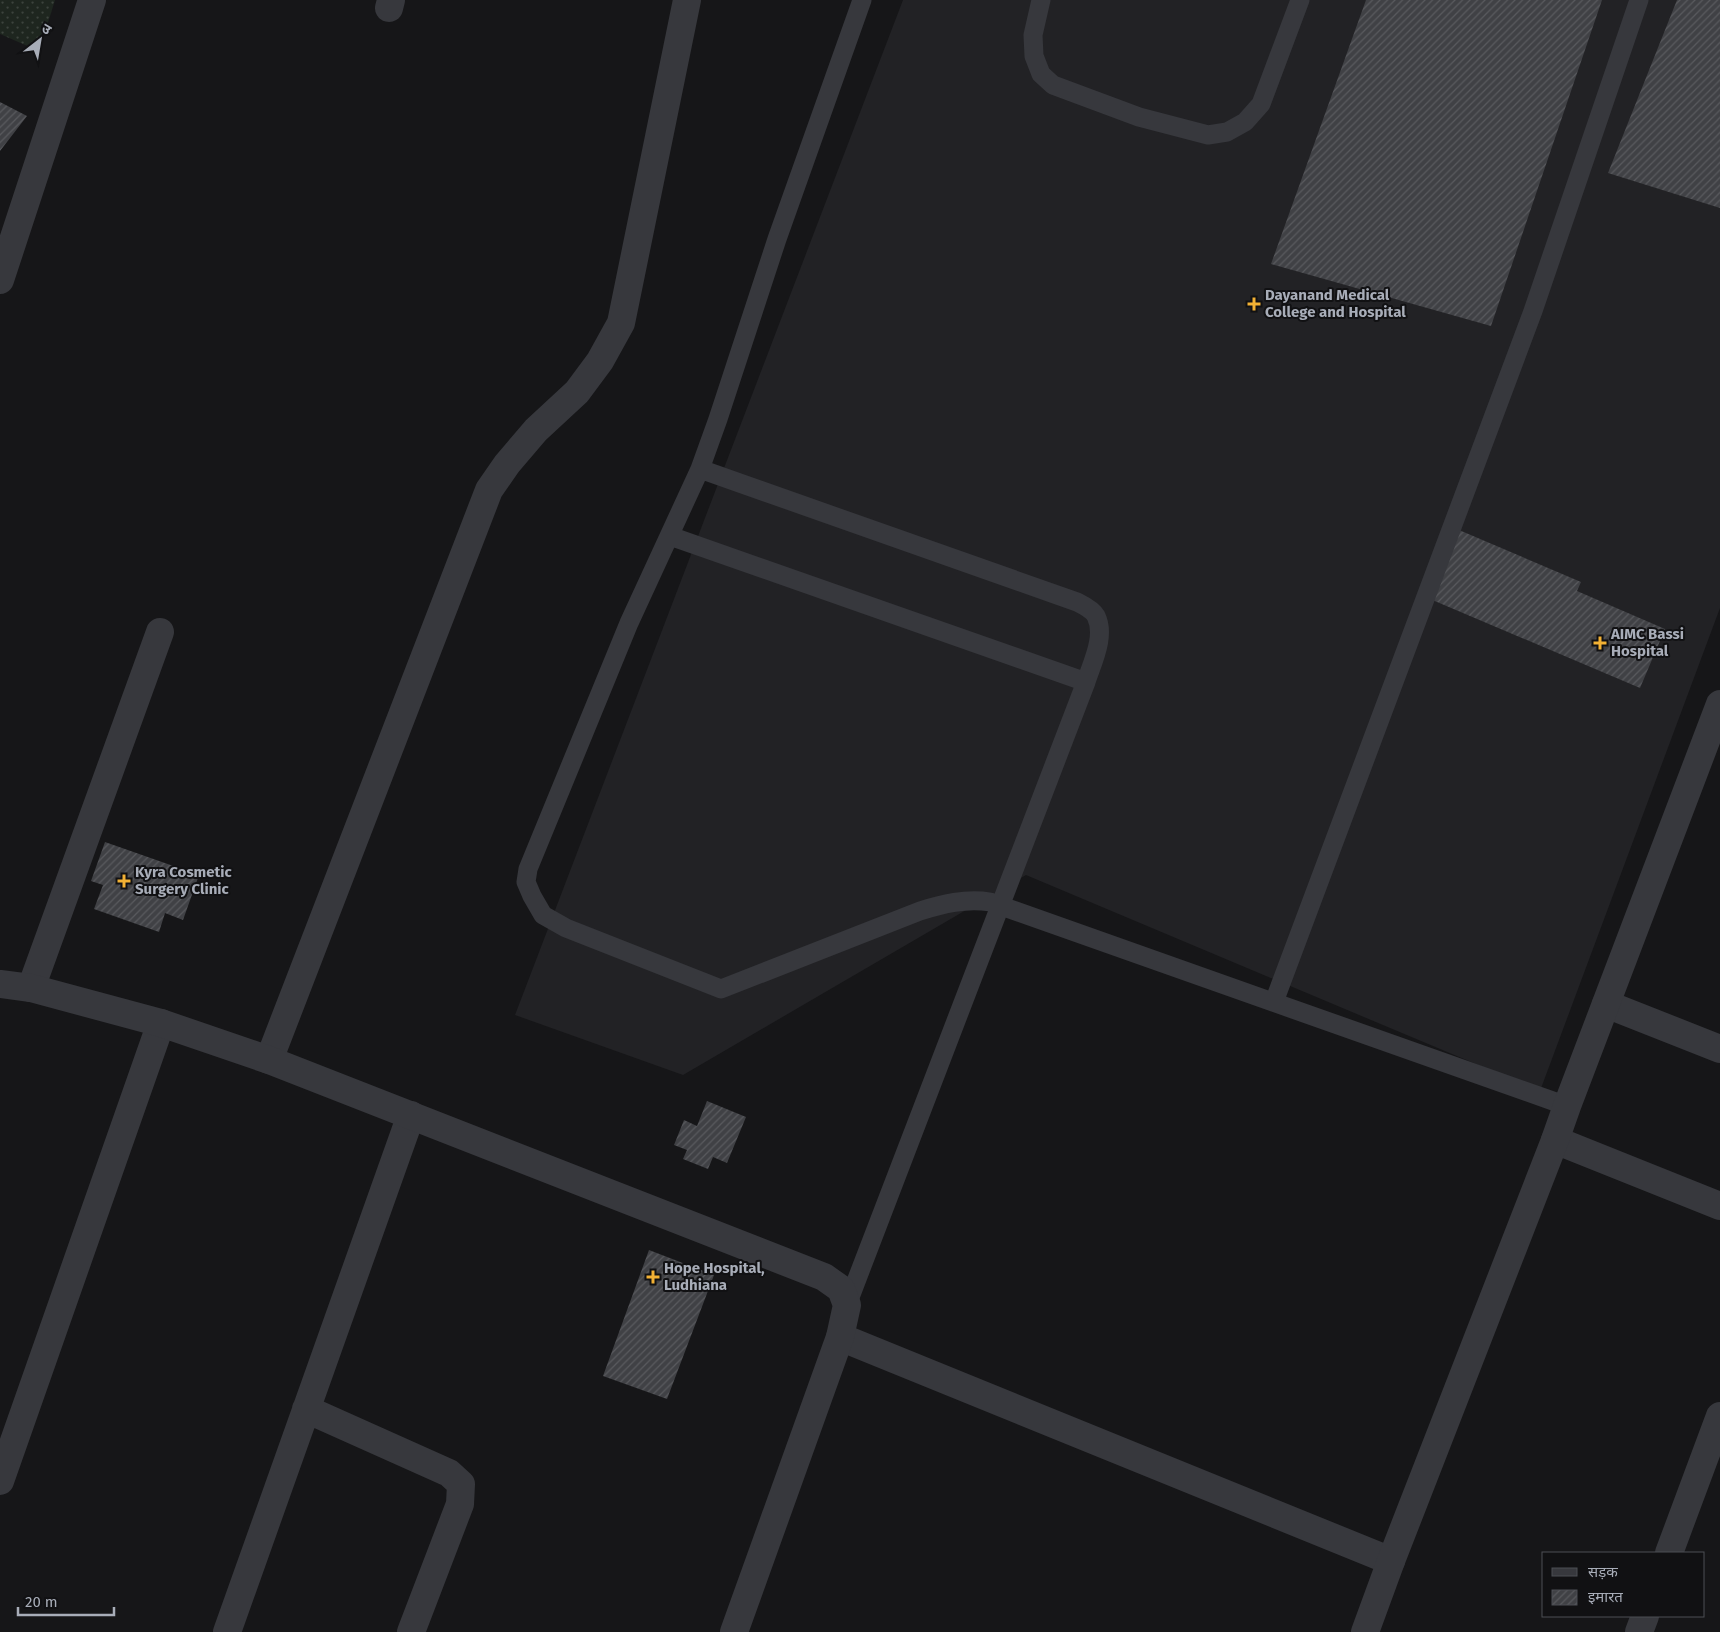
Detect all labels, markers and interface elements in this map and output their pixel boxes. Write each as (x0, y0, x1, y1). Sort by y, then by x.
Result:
north arrow (15, 15, 65, 65)
text: उ (39, 20, 55, 39)
place label: Dayanand Medical College and Hospital (1265, 286, 1406, 321)
marker: Dayanand Medical College and Hospital (1247, 297, 1261, 311)
place label: AIMC Bassi Hospital (1610, 625, 1684, 660)
marker: AIMC Bassi Hospital (1593, 636, 1607, 650)
place label: Kyra Cosmetic Surgery Clinic (135, 863, 233, 898)
marker: Kyra Cosmetic Surgery Clinic (117, 874, 131, 888)
place label: Hope Hospital, Ludhiana (664, 1259, 765, 1294)
marker: Hope Hospital, Ludhiana (646, 1270, 660, 1284)
legend (1542, 1552, 1705, 1617)
text: सड़क (1588, 1563, 1618, 1581)
scale bar (18, 1584, 114, 1616)
text: इमारत (1588, 1588, 1623, 1606)
text: 20 m (25, 1593, 58, 1611)

